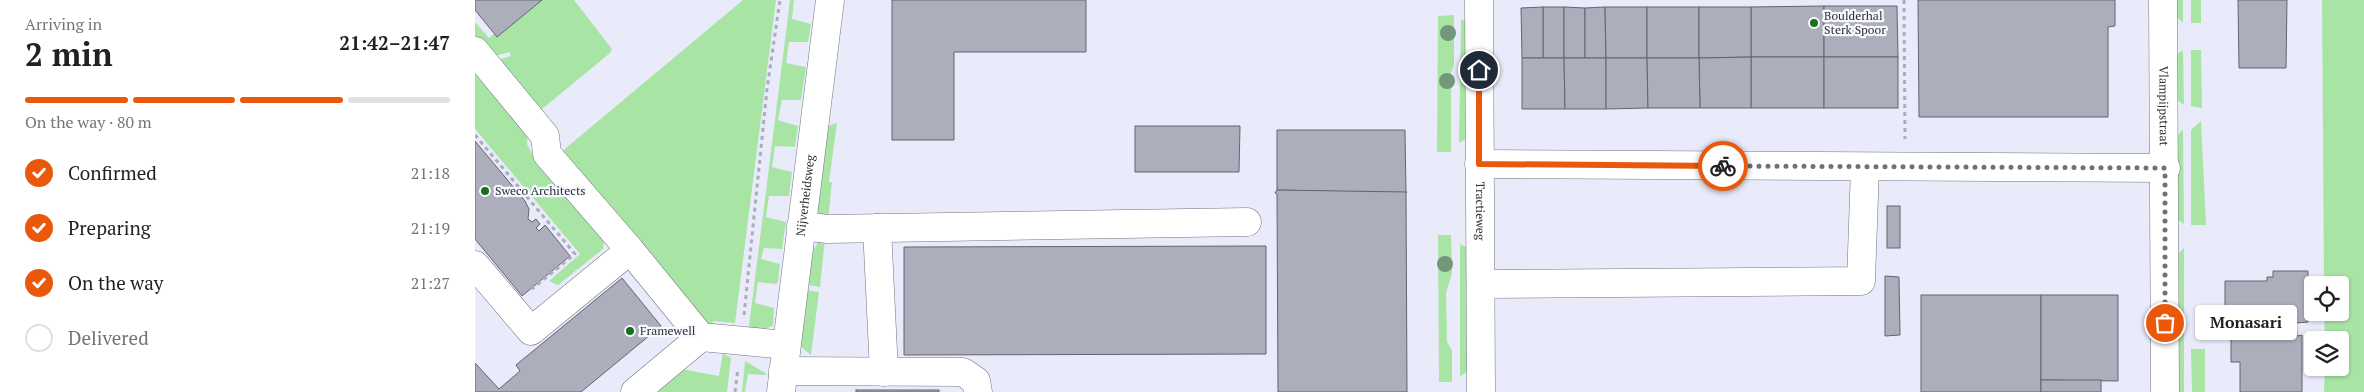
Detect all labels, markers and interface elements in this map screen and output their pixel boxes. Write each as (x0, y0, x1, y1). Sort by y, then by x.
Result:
place label: Boulderhal Sterk Spoor (1824, 8, 1886, 37)
text: Arriving in (25, 13, 102, 35)
marker: Boulderhal Sterk Spoor (1808, 17, 1820, 29)
text: 21:42–21:47 (339, 30, 450, 55)
text: 2 min (25, 33, 113, 75)
pin (1458, 49, 1500, 91)
icon: home (1465, 56, 1493, 84)
street label: Vlampijpstraat (2156, 66, 2172, 146)
text: On the way · 80 m (25, 111, 152, 133)
courier (1698, 141, 1748, 191)
icon: bike (1709, 152, 1737, 180)
street label: Nijverheidsweg (793, 153, 818, 237)
icon: check (25, 159, 53, 187)
text: Confirmed (68, 160, 157, 185)
text: 21:18 (411, 162, 450, 184)
street label: Tractieweg (1473, 182, 1488, 241)
place label: Sweco Architects (495, 183, 586, 198)
marker: Sweco Architects (479, 185, 491, 197)
icon: check (25, 214, 53, 242)
text: Preparing (68, 215, 151, 240)
text: 21:19 (411, 217, 450, 239)
icon: check (25, 269, 53, 297)
text: On the way (68, 270, 163, 295)
text: 21:27 (411, 272, 450, 294)
map controls (2304, 276, 2349, 376)
button: locate (2304, 276, 2349, 321)
pin (2144, 302, 2186, 344)
callout: Monasari (2195, 306, 2297, 340)
icon: bag (2151, 309, 2179, 337)
text: Monasari (2210, 311, 2282, 333)
place label: Framewell (640, 323, 696, 338)
text: Delivered (68, 325, 149, 350)
marker: Framewell (624, 325, 636, 337)
button: layers (2304, 331, 2349, 376)

